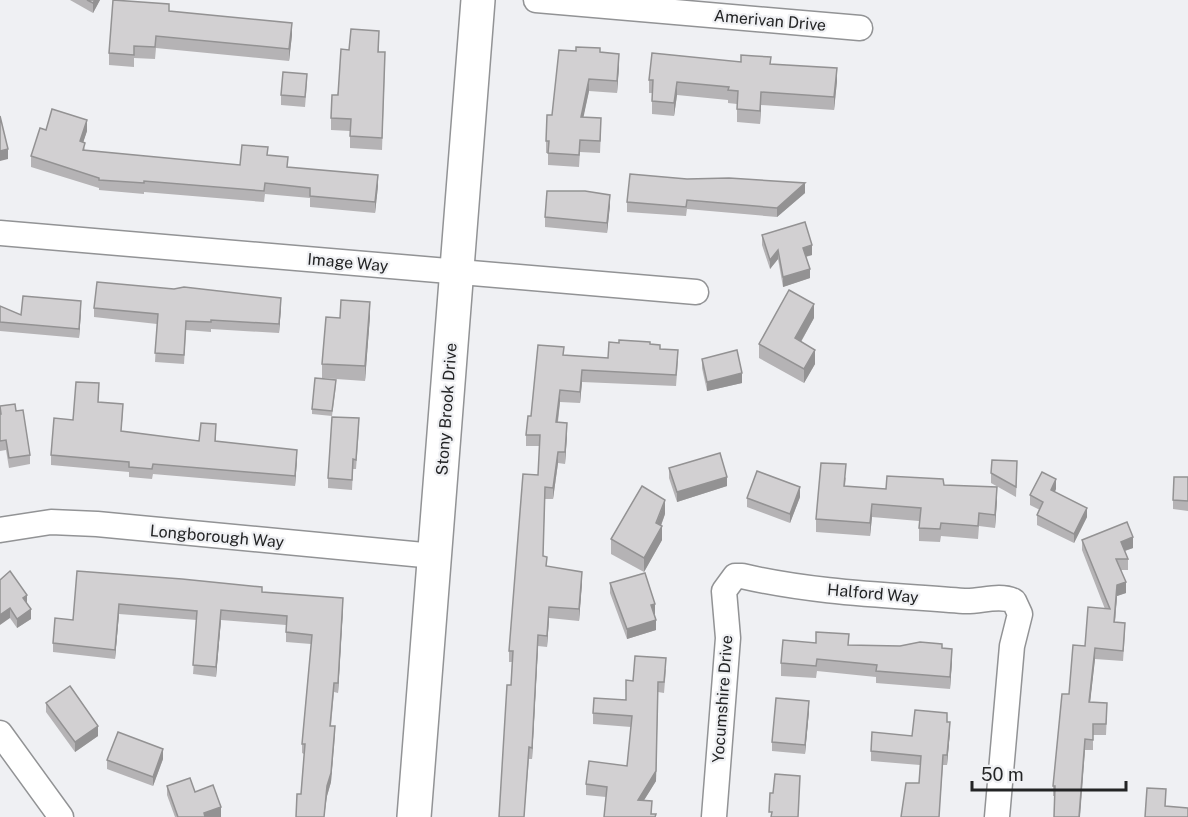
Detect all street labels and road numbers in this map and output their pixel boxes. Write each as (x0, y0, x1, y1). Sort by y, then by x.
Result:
street label: Amerivan Drive (713, 6, 827, 35)
street label: Image Way (307, 250, 390, 276)
street label: Stony Brook Drive (432, 342, 461, 476)
street label: Longborough Way (149, 521, 285, 552)
street label: Halford Way (826, 580, 920, 607)
street label: Yocumshire Drive (709, 634, 736, 764)

